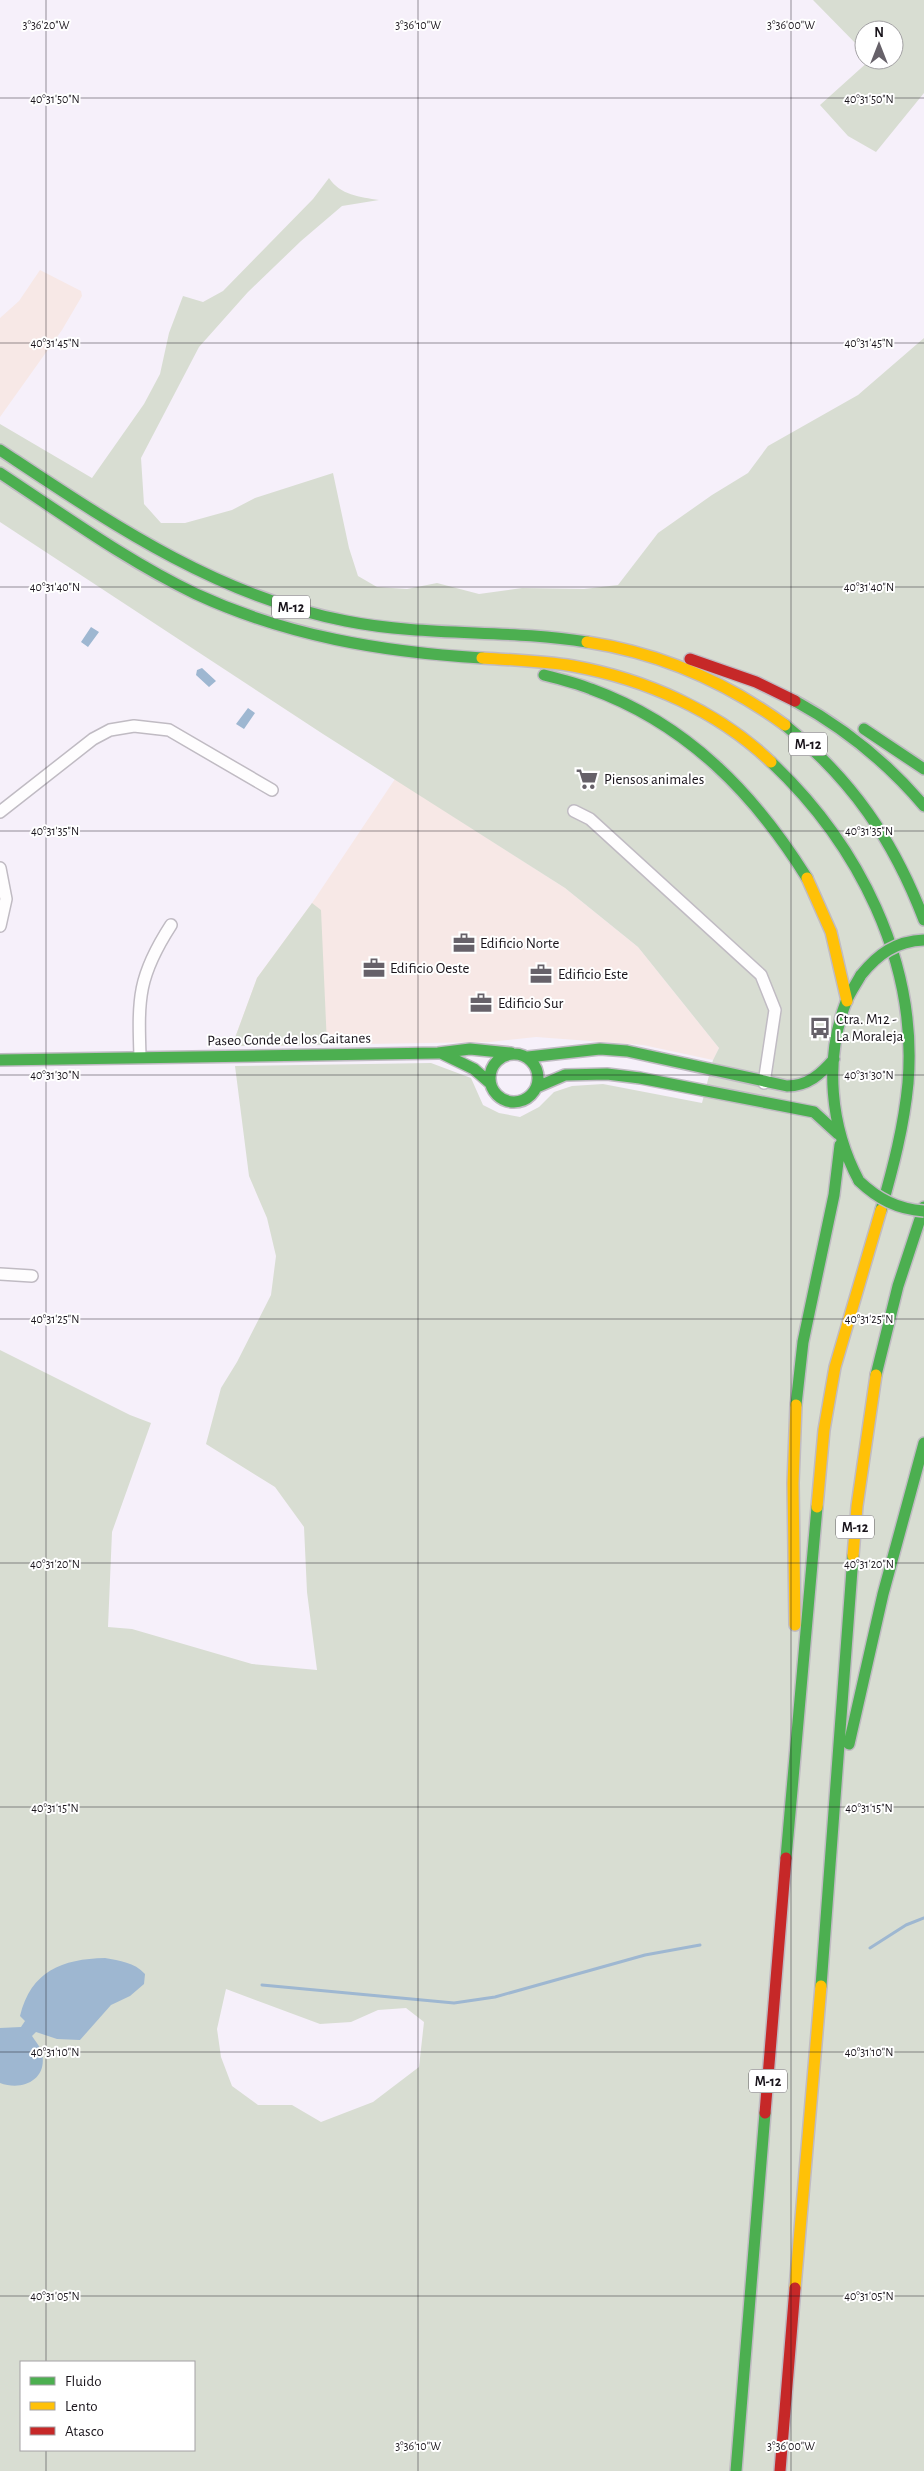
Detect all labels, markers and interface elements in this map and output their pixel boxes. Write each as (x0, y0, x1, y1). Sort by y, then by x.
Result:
text: 3°36'20"W (22, 19, 70, 31)
text: 3°36'10"W (395, 19, 441, 31)
text: 3°36'00"W (767, 19, 815, 31)
north arrow (854, 20, 904, 70)
text: N (874, 26, 884, 40)
text: 40°31'50"N (30, 93, 80, 105)
text: 40°31'50"N (844, 93, 894, 105)
text: 40°31'45"N (30, 337, 80, 349)
text: 40°31'45"N (844, 337, 894, 349)
text: 40°31'40"N (30, 581, 80, 593)
text: 40°31'40"N (844, 581, 894, 593)
road number: M-12 (272, 596, 310, 618)
road number: M-12 (789, 732, 827, 756)
supermarket icon: Piensos animales (574, 766, 600, 792)
place label: Piensos animales (604, 772, 704, 787)
text: 40°31'35"N (31, 825, 79, 837)
text: 40°31'35"N (845, 825, 893, 837)
office icon: Edificio Norte (451, 930, 477, 956)
place label: Edificio Norte (480, 936, 559, 951)
office icon: Edificio Oeste (361, 955, 387, 981)
place label: Edificio Oeste (390, 961, 469, 976)
office icon: Edificio Este (528, 961, 554, 987)
place label: Edificio Este (558, 967, 628, 982)
office icon: Edificio Sur (468, 990, 494, 1016)
place label: Edificio Sur (498, 996, 563, 1011)
place label: Ctra. M12 - La Moraleja (836, 1012, 904, 1044)
bus stop icon: Ctra. M12 - La Moraleja (807, 1015, 833, 1041)
street label: Paseo Conde de los Gaitanes (207, 1031, 371, 1048)
text: 40°31'30"N (30, 1069, 80, 1081)
text: 40°31'30"N (844, 1069, 894, 1081)
text: 40°31'25"N (31, 1313, 79, 1325)
text: 40°31'25"N (845, 1313, 893, 1325)
road number: M-12 (836, 1515, 874, 1538)
text: 40°31'20"N (30, 1558, 80, 1570)
text: 40°31'20"N (844, 1558, 894, 1570)
text: 40°31'15"N (31, 1802, 79, 1814)
text: 40°31'15"N (845, 1802, 893, 1814)
text: 40°31'10"N (31, 2046, 79, 2058)
text: 40°31'10"N (845, 2046, 893, 2058)
road number: M-12 (749, 2070, 787, 2092)
text: 40°31'05"N (30, 2290, 80, 2302)
text: 40°31'05"N (844, 2290, 894, 2302)
legend (20, 2361, 195, 2451)
text: Fluido (65, 2374, 102, 2389)
text: Lento (65, 2399, 98, 2414)
text: Atasco (65, 2424, 104, 2439)
text: 3°36'10"W (395, 2440, 441, 2452)
text: 3°36'00"W (767, 2440, 815, 2452)

